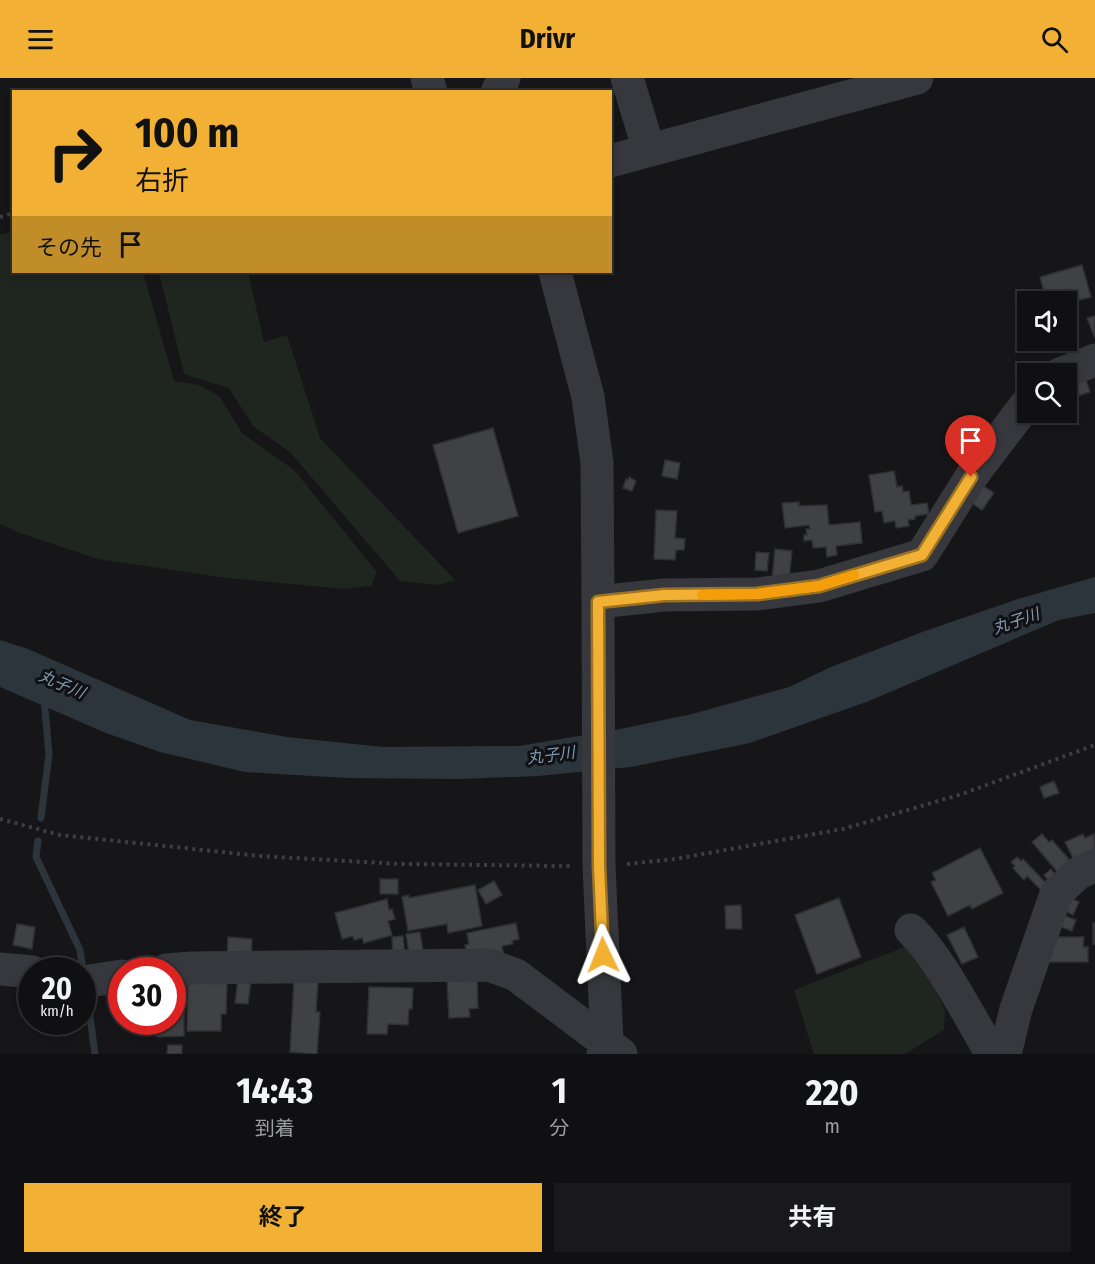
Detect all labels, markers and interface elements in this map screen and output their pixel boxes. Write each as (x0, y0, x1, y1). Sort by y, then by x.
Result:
icon: menu (24, 23, 57, 56)
text: Drivr (520, 23, 575, 55)
icon: search (1038, 23, 1071, 56)
text: 100 m (135, 108, 239, 158)
icon: right (36, 114, 114, 192)
text: 右折 (135, 165, 189, 197)
icon: arrive (114, 228, 147, 261)
text: その先 (36, 234, 102, 261)
map controls (1017, 291, 1077, 423)
button: sound (1017, 291, 1077, 351)
button: search (1017, 363, 1077, 423)
pin (945, 415, 996, 477)
icon: arrive (954, 424, 987, 457)
water label: 丸子川 (990, 604, 1044, 638)
water label: 丸子川 (36, 666, 90, 703)
water label: 丸子川 (526, 742, 578, 767)
position arrow (571, 923, 635, 987)
speed limit sign: 30 (108, 957, 186, 1035)
text: 20 (42, 971, 72, 1007)
text: km/h (40, 1002, 74, 1020)
text: 14:43 (236, 1069, 313, 1113)
text: 1 (552, 1069, 567, 1113)
text: 220 (806, 1071, 859, 1115)
text: m (825, 1114, 840, 1138)
text: 到着 (255, 1116, 295, 1140)
text: 分 (549, 1116, 569, 1140)
button: 終了 (24, 1183, 542, 1252)
button: 共有 (554, 1183, 1071, 1252)

